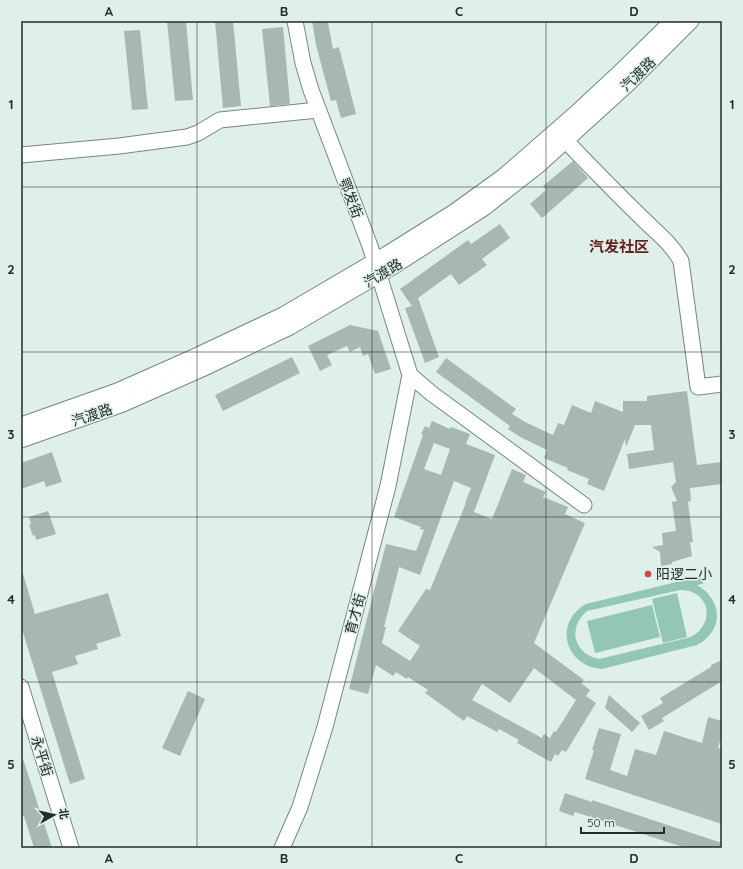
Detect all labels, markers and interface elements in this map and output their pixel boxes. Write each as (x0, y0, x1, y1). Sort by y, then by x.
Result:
text: A (105, 3, 114, 19)
text: B (280, 3, 288, 19)
text: C (455, 3, 463, 19)
text: D (629, 3, 639, 19)
street label: 汽渡路 (617, 53, 659, 95)
text: 1 (8, 96, 14, 112)
text: 1 (729, 96, 735, 112)
street label: 鄂发街 (335, 175, 367, 221)
district label: 汽发社区 (589, 237, 649, 256)
street label: 汽渡路 (360, 254, 406, 292)
text: 2 (7, 261, 15, 277)
text: 2 (728, 261, 736, 277)
street label: 汽渡路 (69, 400, 115, 430)
text: 3 (8, 426, 15, 442)
text: 3 (729, 426, 736, 442)
place label: 阳逻二小 (656, 565, 712, 583)
marker: 阳逻二小 (643, 569, 653, 579)
text: 4 (7, 591, 15, 607)
street label: 育才街 (341, 591, 369, 637)
text: 4 (728, 591, 736, 607)
street label: 永平街 (27, 733, 57, 779)
text: 5 (7, 756, 15, 772)
text: 5 (728, 756, 736, 772)
north arrow (34, 795, 74, 835)
text: 北 (56, 807, 72, 820)
scale bar (581, 809, 664, 835)
text: 50 m (587, 815, 615, 830)
text: A (105, 850, 114, 866)
text: B (280, 850, 288, 866)
text: C (455, 850, 463, 866)
text: D (629, 850, 639, 866)

